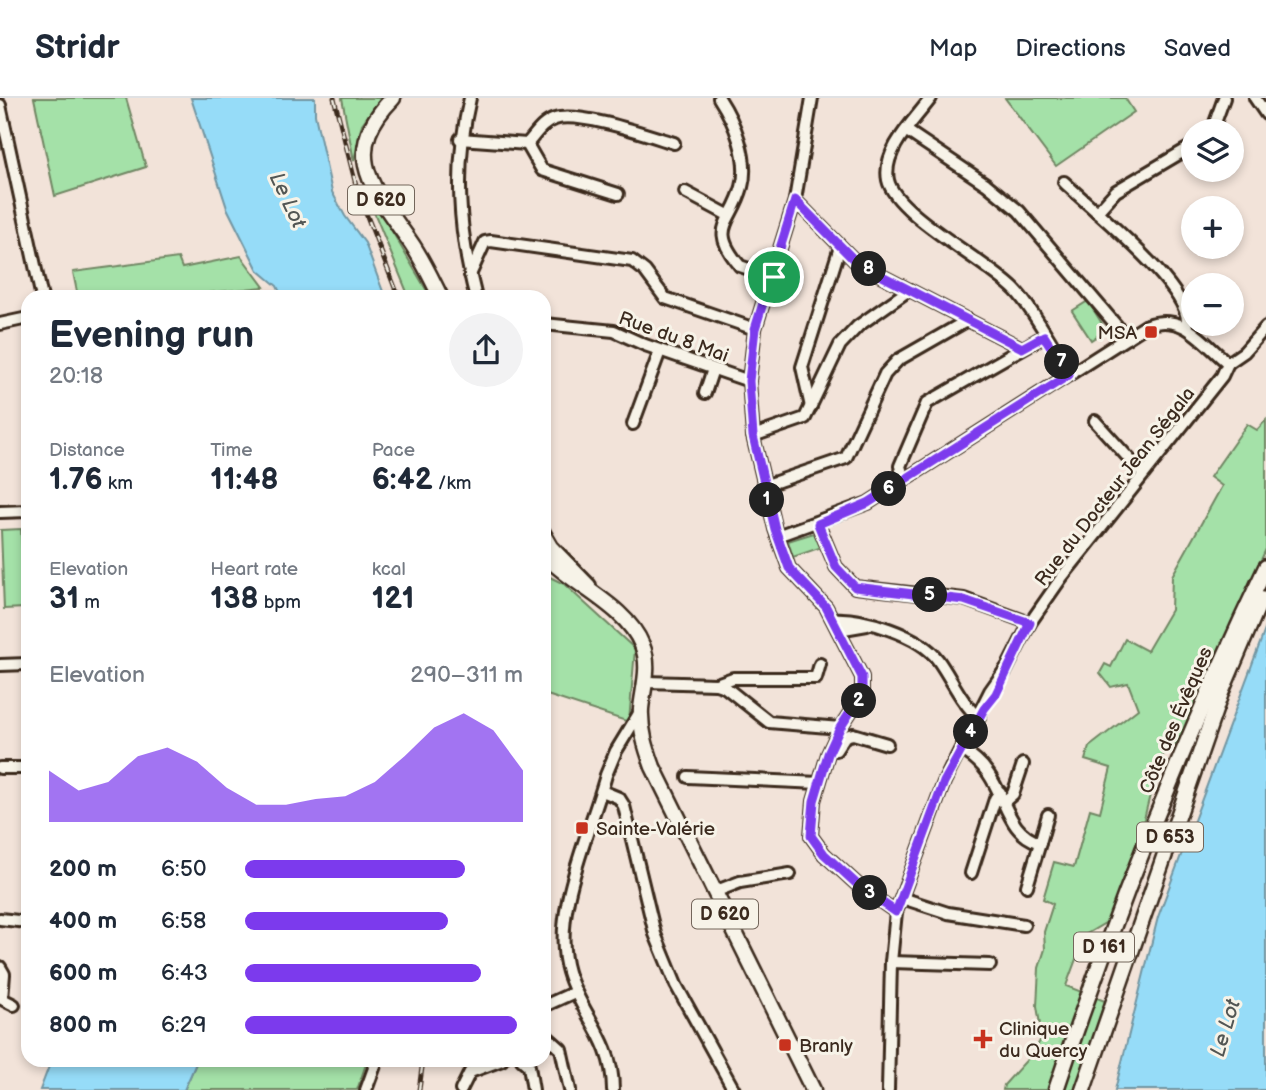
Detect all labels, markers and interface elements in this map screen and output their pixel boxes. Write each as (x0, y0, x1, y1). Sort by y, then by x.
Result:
text: Stridr (35, 28, 120, 68)
text: Map (929, 34, 977, 63)
text: Directions (1015, 34, 1126, 63)
text: Saved (1164, 34, 1231, 63)
map controls (1181, 119, 1244, 336)
button: layers (1181, 119, 1244, 182)
water label: Le Lot (264, 168, 311, 232)
road number: D 620 (348, 186, 414, 214)
button: + (1181, 196, 1244, 259)
pin (744, 247, 804, 307)
pin: 8 (852, 252, 886, 286)
text: 8 (863, 257, 874, 280)
icon: arrive (755, 258, 793, 296)
button: − (1181, 273, 1244, 336)
street label: Rue du 8 Mai (616, 307, 731, 368)
text: Evening run (49, 313, 254, 358)
button: share (449, 313, 523, 387)
place label: MSA (1097, 322, 1137, 345)
marker: MSA (1143, 324, 1159, 340)
pin: 7 (1044, 344, 1080, 380)
text: 7 (1056, 350, 1067, 373)
text: 20:18 (49, 362, 103, 390)
street label: Rue du Docteur Jean Ségala (1030, 383, 1200, 591)
text: Distance (49, 439, 125, 462)
text: Time (210, 439, 252, 462)
text: Pace (372, 439, 415, 462)
text: 1.76 (49, 462, 103, 498)
text: 11:48 (210, 462, 279, 498)
text: 6:42 (372, 462, 433, 498)
text: km (103, 472, 133, 495)
text: /km (433, 472, 471, 495)
pin: 6 (872, 472, 906, 506)
text: 6 (883, 477, 894, 500)
pin: 1 (750, 482, 784, 518)
text: 1 (763, 488, 771, 511)
text: Elevation (49, 558, 128, 581)
text: Heart rate (210, 558, 298, 581)
text: kcal (372, 558, 406, 581)
pin: 5 (912, 578, 948, 612)
text: 31 (49, 581, 79, 617)
text: 138 (210, 581, 259, 617)
text: 121 (372, 581, 414, 617)
text: 5 (924, 583, 935, 606)
text: m (79, 591, 100, 614)
text: bpm (259, 591, 301, 614)
street label: Côte des Évêques (1134, 643, 1218, 797)
text: Elevation (49, 661, 145, 689)
text: 290–311 m (410, 661, 523, 689)
pin: 2 (842, 684, 876, 718)
text: 2 (853, 689, 864, 712)
pin: 4 (954, 714, 988, 750)
text: 4 (965, 720, 976, 743)
place label: Sainte-Valérie (596, 818, 715, 841)
marker: Sainte-Valérie (574, 820, 590, 836)
road number: D 653 (1137, 822, 1203, 852)
text: 200 m (49, 855, 117, 883)
text: 6:50 (161, 855, 206, 883)
pin: 3 (852, 876, 888, 910)
text: 3 (864, 881, 875, 904)
road number: D 620 (692, 900, 758, 928)
text: 400 m (49, 907, 117, 935)
text: 6:58 (161, 907, 206, 935)
road number: D 161 (1074, 932, 1134, 962)
text: 600 m (49, 959, 117, 987)
text: 6:43 (161, 959, 208, 987)
water label: Le Lot (1205, 996, 1246, 1060)
text: 800 m (49, 1011, 117, 1039)
text: 6:29 (161, 1011, 207, 1039)
place label: Clinique du Quercy (999, 1018, 1088, 1063)
marker: Clinique du Quercy (973, 1029, 993, 1049)
place label: Branly (799, 1035, 853, 1058)
marker: Branly (777, 1037, 793, 1053)

